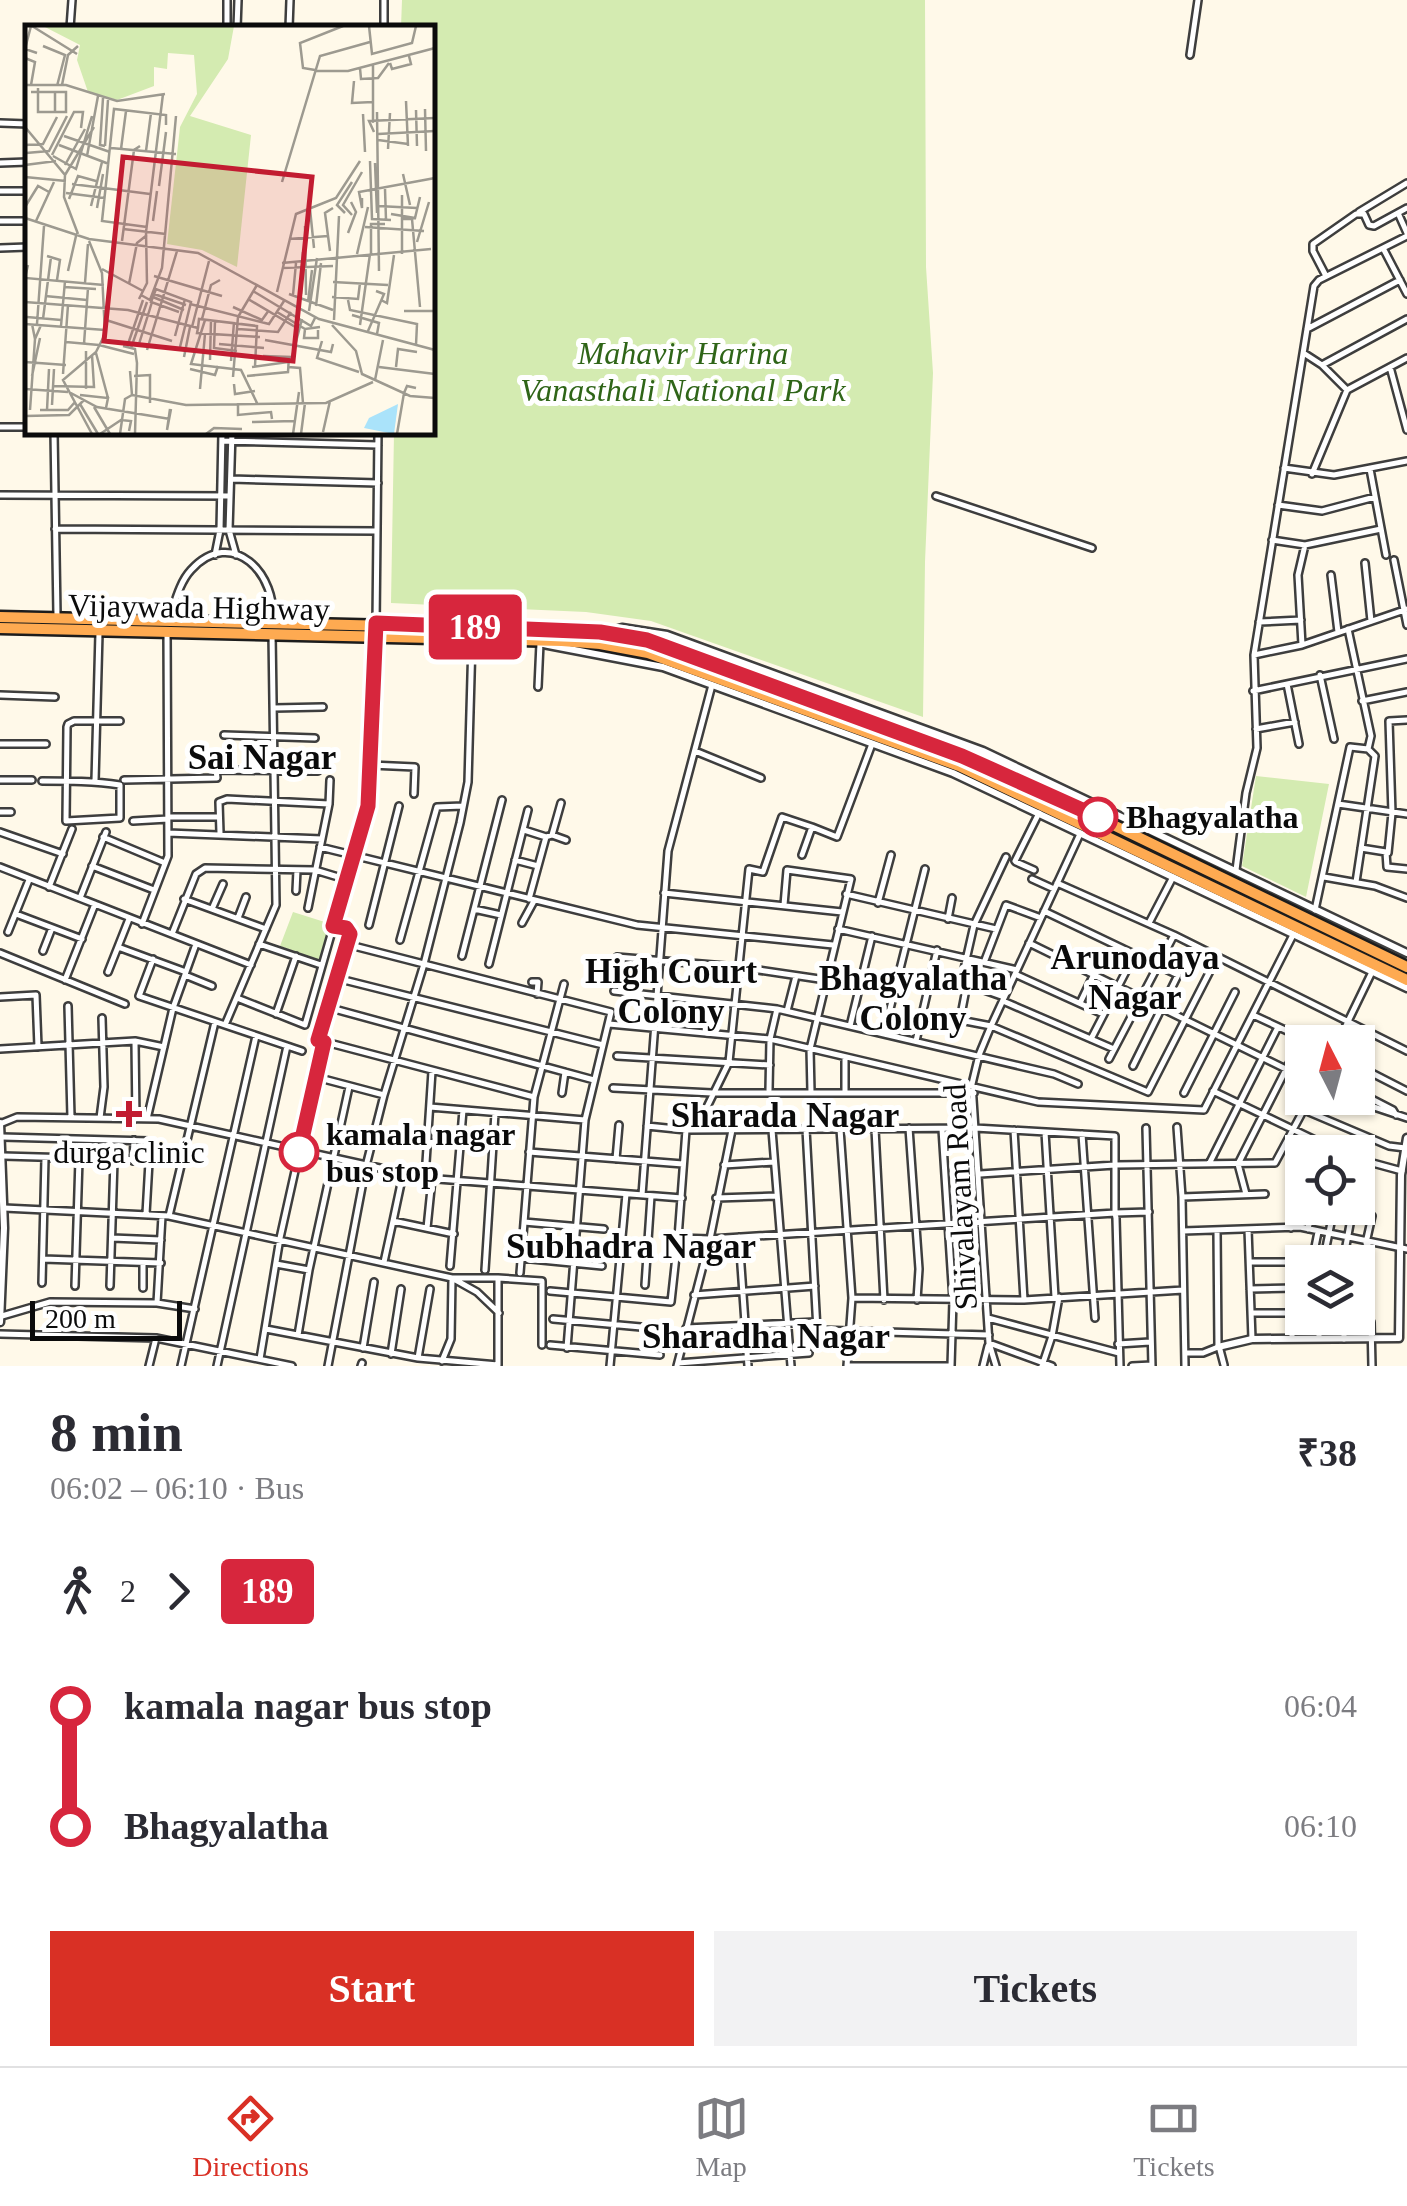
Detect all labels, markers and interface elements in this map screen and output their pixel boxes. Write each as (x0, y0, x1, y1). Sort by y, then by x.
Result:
inset map (25, 25, 435, 435)
park label: Mahavir Harina Vanasthali National Park (520, 335, 846, 408)
street label: Vijaywada Highway (68, 587, 330, 627)
line badge: 189 (418, 594, 532, 660)
text: 189 (449, 608, 501, 647)
district label: Sai Nagar (188, 738, 336, 777)
marker: Bhagyalatha (1079, 798, 1117, 836)
place label: Bhagyalatha (1126, 799, 1298, 835)
district label: Arunodaya Nagar (1050, 938, 1220, 1017)
district label: High Court Colony (585, 952, 757, 1031)
district label: Bhagyalatha Colony (819, 959, 1007, 1038)
north arrow (1285, 1025, 1375, 1115)
map controls (1285, 1025, 1375, 1335)
street label: Shivalayam Road (936, 1083, 984, 1311)
district label: Sharada Nagar (671, 1096, 899, 1135)
marker: durga clinic (116, 1101, 142, 1127)
place label: kamala nagar bus stop (326, 1116, 515, 1189)
marker: kamala nagar bus stop (280, 1133, 318, 1171)
place label: durga clinic (53, 1134, 205, 1170)
button: locate (1285, 1135, 1375, 1225)
district label: Subhadra Nagar (506, 1227, 756, 1266)
button: layers (1285, 1245, 1375, 1335)
scale bar (30, 1296, 182, 1340)
text: 200 m (45, 1303, 116, 1334)
district label: Sharadha Nagar (642, 1317, 890, 1356)
text: 8 min (50, 1402, 183, 1463)
text: ₹38 (1297, 1432, 1357, 1474)
text: 06:02 – 06:10 · Bus (50, 1470, 304, 1506)
icon: walk (50, 1564, 105, 1619)
icon: forward (151, 1564, 206, 1619)
text: 189 (241, 1572, 294, 1611)
text: 2 (120, 1573, 136, 1609)
text: kamala nagar bus stop (124, 1685, 492, 1727)
text: 06:04 (1284, 1688, 1357, 1724)
text: Bhagyalatha (124, 1805, 329, 1847)
text: 06:10 (1284, 1808, 1357, 1844)
button: Start (50, 1931, 694, 2046)
button: Tickets (714, 1931, 1357, 2046)
tab: Directions (192, 2091, 309, 2183)
tab: Map (694, 2091, 749, 2183)
tab: Tickets (1133, 2091, 1215, 2183)

